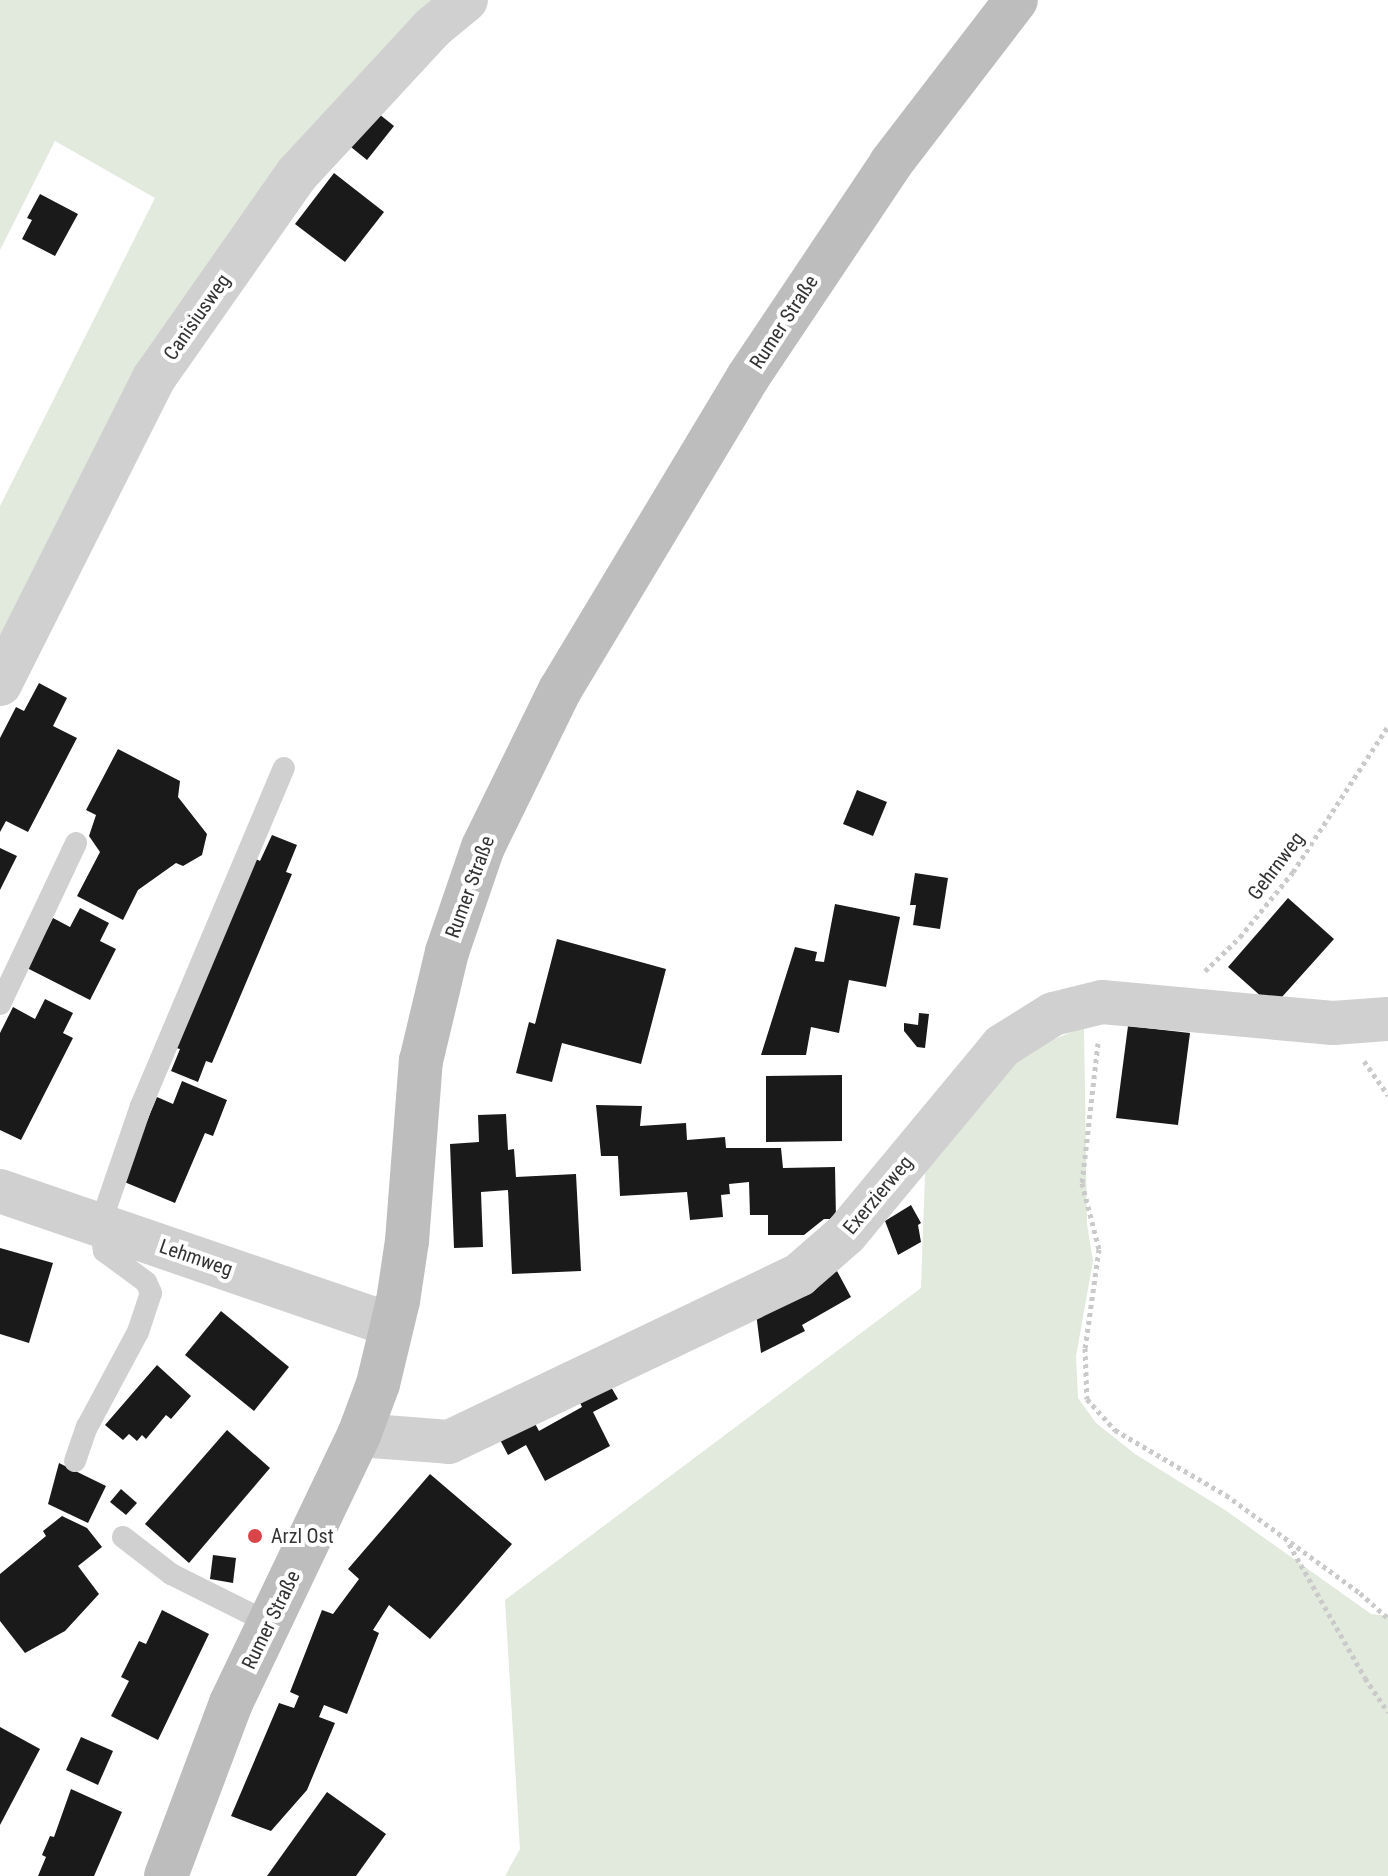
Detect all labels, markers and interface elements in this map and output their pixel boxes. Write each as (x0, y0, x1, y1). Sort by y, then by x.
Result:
street label: Canisiusweg (159, 269, 235, 365)
street label: Rumer Straße (745, 271, 823, 373)
street label: Gehrnweg (1243, 827, 1309, 905)
street label: Rumer Straße (440, 833, 500, 941)
street label: Exerzierweg (838, 1151, 918, 1239)
street label: Lehmweg (156, 1234, 236, 1282)
place label: Arzl Ost (271, 1524, 334, 1548)
marker: Arzl Ost (246, 1527, 264, 1545)
street label: Rumer Straße (237, 1567, 305, 1673)

